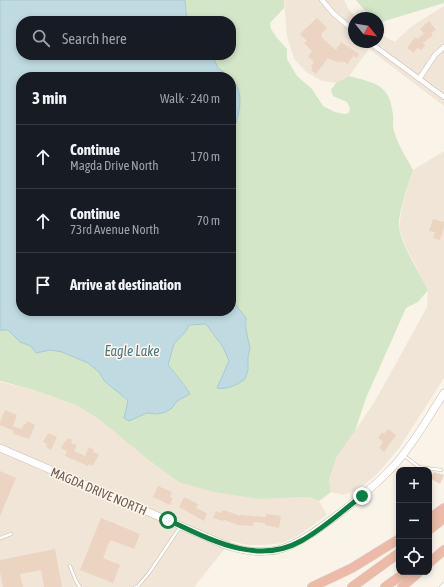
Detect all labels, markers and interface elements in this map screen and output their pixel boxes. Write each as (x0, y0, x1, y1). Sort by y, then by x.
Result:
north arrow (348, 12, 384, 48)
search box (16, 16, 236, 60)
icon: search (30, 27, 52, 49)
text: Search here (62, 30, 127, 47)
text: 3 min (32, 88, 67, 108)
text: Walk · 240 m (160, 91, 220, 106)
text: Continue (70, 141, 120, 158)
icon: ahead (32, 146, 54, 168)
text: 170 m (191, 149, 220, 164)
text: Magda Drive North (70, 158, 159, 173)
text: Continue (70, 205, 120, 222)
icon: ahead (32, 210, 54, 232)
text: 70 m (197, 213, 220, 228)
text: 73rd Avenue North (70, 222, 159, 237)
icon: arrive (32, 274, 54, 296)
text: Arrive at destination (70, 276, 181, 293)
water label: Eagle Lake (104, 343, 160, 359)
street label: MAGDA DRIVE NORTH (48, 464, 149, 519)
map controls (396, 467, 432, 575)
button: + (396, 467, 432, 503)
route end (353, 487, 371, 505)
button: − (396, 503, 432, 539)
route start (159, 511, 177, 529)
button: locate (396, 539, 432, 575)

